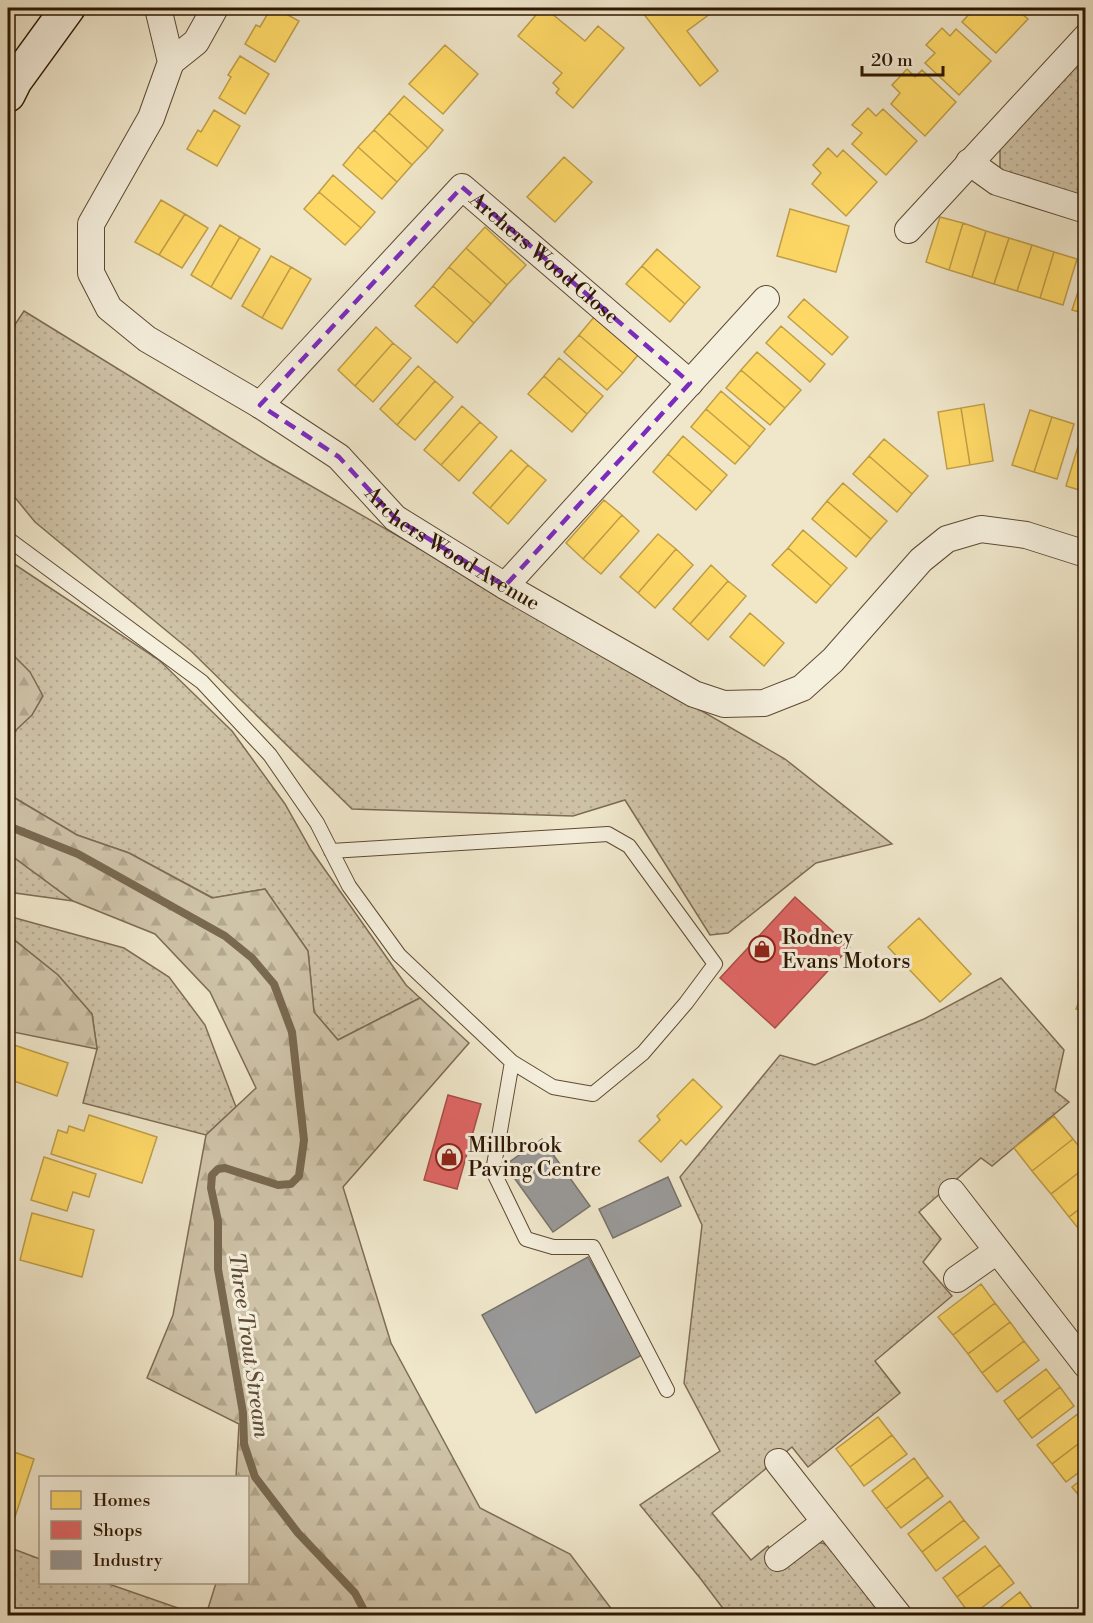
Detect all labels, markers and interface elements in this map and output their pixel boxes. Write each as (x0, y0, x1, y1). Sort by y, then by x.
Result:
scale bar (862, 39, 943, 77)
text: 20 m (871, 49, 913, 72)
street label: Archers Wood Close (463, 186, 624, 330)
street label: Archers Wood Avenue (358, 481, 544, 617)
place label: Rodney Evans Motors (782, 925, 910, 975)
shop icon: Rodney Evans Motors (747, 934, 777, 964)
place label: Millbrook Paving Centre (468, 1133, 601, 1183)
shop icon: Millbrook Paving Centre (434, 1142, 464, 1172)
water label: Three Trout Stream (222, 1251, 275, 1440)
legend (39, 1476, 249, 1584)
text: Homes (93, 1489, 150, 1512)
text: Shops (93, 1519, 143, 1542)
text: Industry (93, 1549, 163, 1572)

